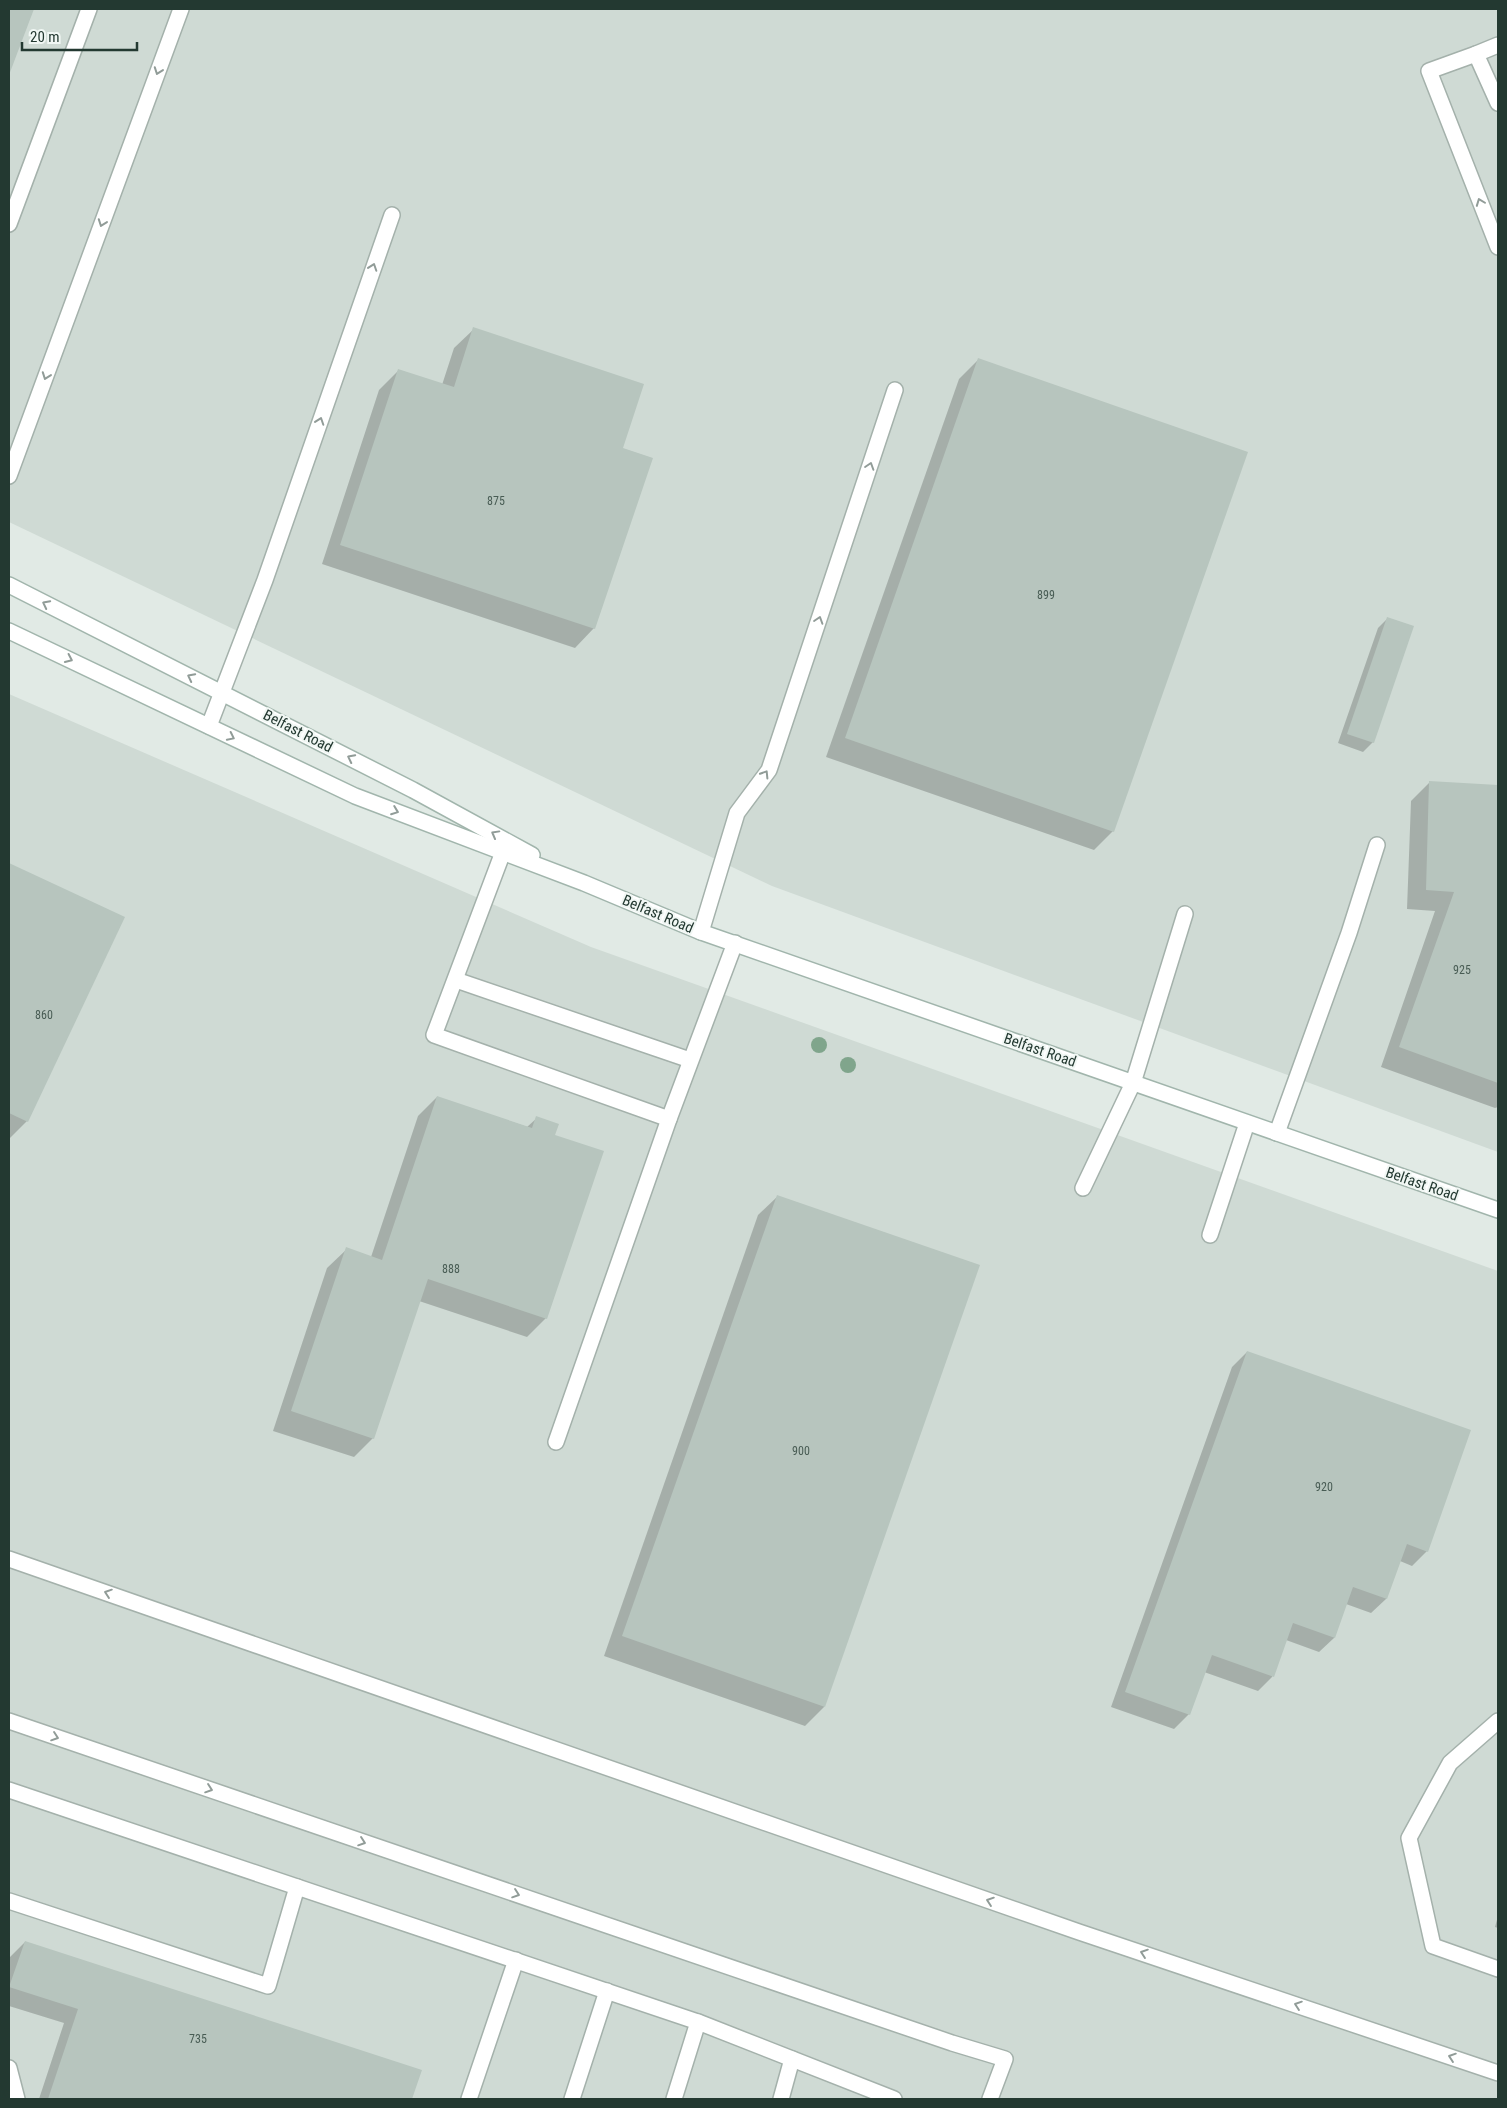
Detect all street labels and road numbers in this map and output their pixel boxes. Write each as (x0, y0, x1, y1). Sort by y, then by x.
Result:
street label: Belfast Road (260, 706, 336, 756)
street label: Belfast Road (620, 891, 696, 937)
street label: Belfast Road (1001, 1029, 1079, 1071)
street label: Belfast Road (1383, 1163, 1461, 1205)

